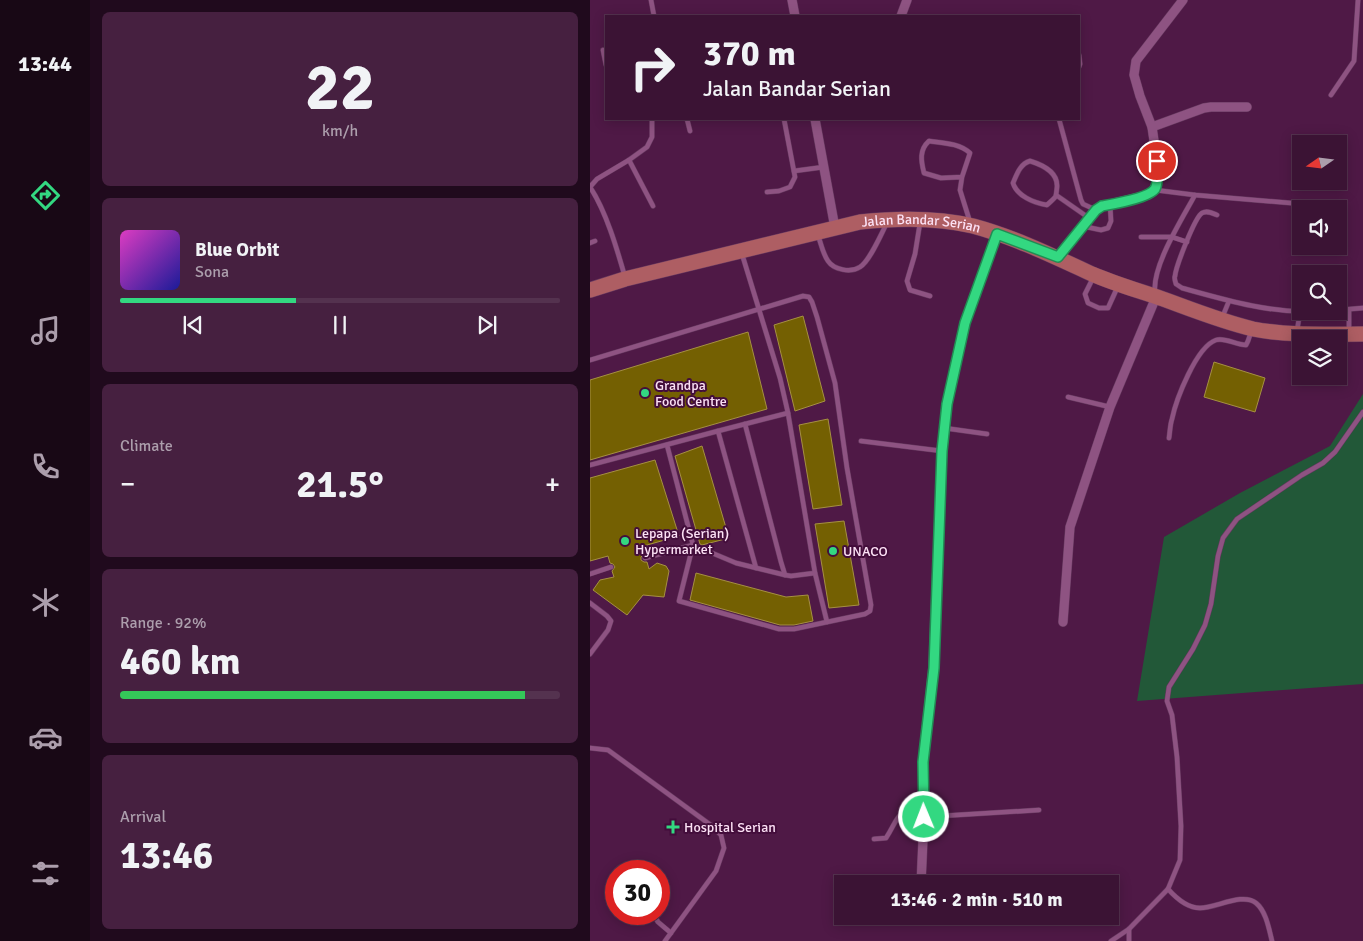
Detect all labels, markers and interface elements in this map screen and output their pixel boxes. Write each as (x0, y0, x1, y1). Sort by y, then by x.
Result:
text: 370 m (703, 32, 796, 75)
icon: right (620, 35, 685, 100)
text: 22 (305, 48, 375, 128)
text: 13:44 (18, 50, 72, 77)
text: Jalan Bandar Serian (703, 75, 891, 102)
text: km/h (322, 121, 358, 141)
north arrow (1292, 135, 1348, 190)
map controls (1292, 135, 1347, 385)
pin (1136, 140, 1178, 182)
icon: arrive (1143, 147, 1171, 175)
icon: directions (28, 178, 63, 213)
button: sound (1292, 200, 1347, 255)
street label: Jalan Bandar Serian (861, 211, 983, 236)
text: Blue Orbit (195, 238, 279, 262)
text: Sona (195, 262, 229, 282)
button: search (1292, 265, 1347, 320)
icon: previous (179, 311, 207, 339)
icon: pause (326, 311, 354, 339)
icon: next (473, 311, 501, 339)
icon: music (28, 313, 63, 348)
button: layers (1292, 330, 1347, 385)
place label: Grandpa Food Centre (655, 377, 727, 410)
marker: Grandpa Food Centre (639, 387, 651, 399)
text: Climate (120, 436, 173, 456)
icon: phone (28, 449, 63, 484)
text: 21.5° (296, 461, 384, 508)
text: − (120, 467, 135, 501)
text: + (545, 467, 560, 501)
place label: Lepapa (Serian) Hypermarket (635, 525, 729, 558)
marker: Lepapa (Serian) Hypermarket (619, 535, 631, 547)
place label: UNACO (843, 543, 888, 560)
marker: UNACO (827, 545, 839, 557)
icon: climate (28, 585, 63, 620)
text: Range · 92% (120, 613, 206, 633)
text: 460 km (120, 638, 241, 685)
icon: car (28, 720, 63, 755)
position arrow (897, 790, 949, 842)
text: Arrival (120, 807, 166, 827)
place label: Hospital Serian (684, 819, 776, 836)
marker: Hospital Serian (666, 820, 680, 834)
text: 13:46 (120, 832, 213, 879)
icon: filters (28, 856, 63, 891)
speed limit sign: 30 (605, 860, 670, 925)
text: 13:46 · 2 min · 510 m (890, 888, 1063, 912)

